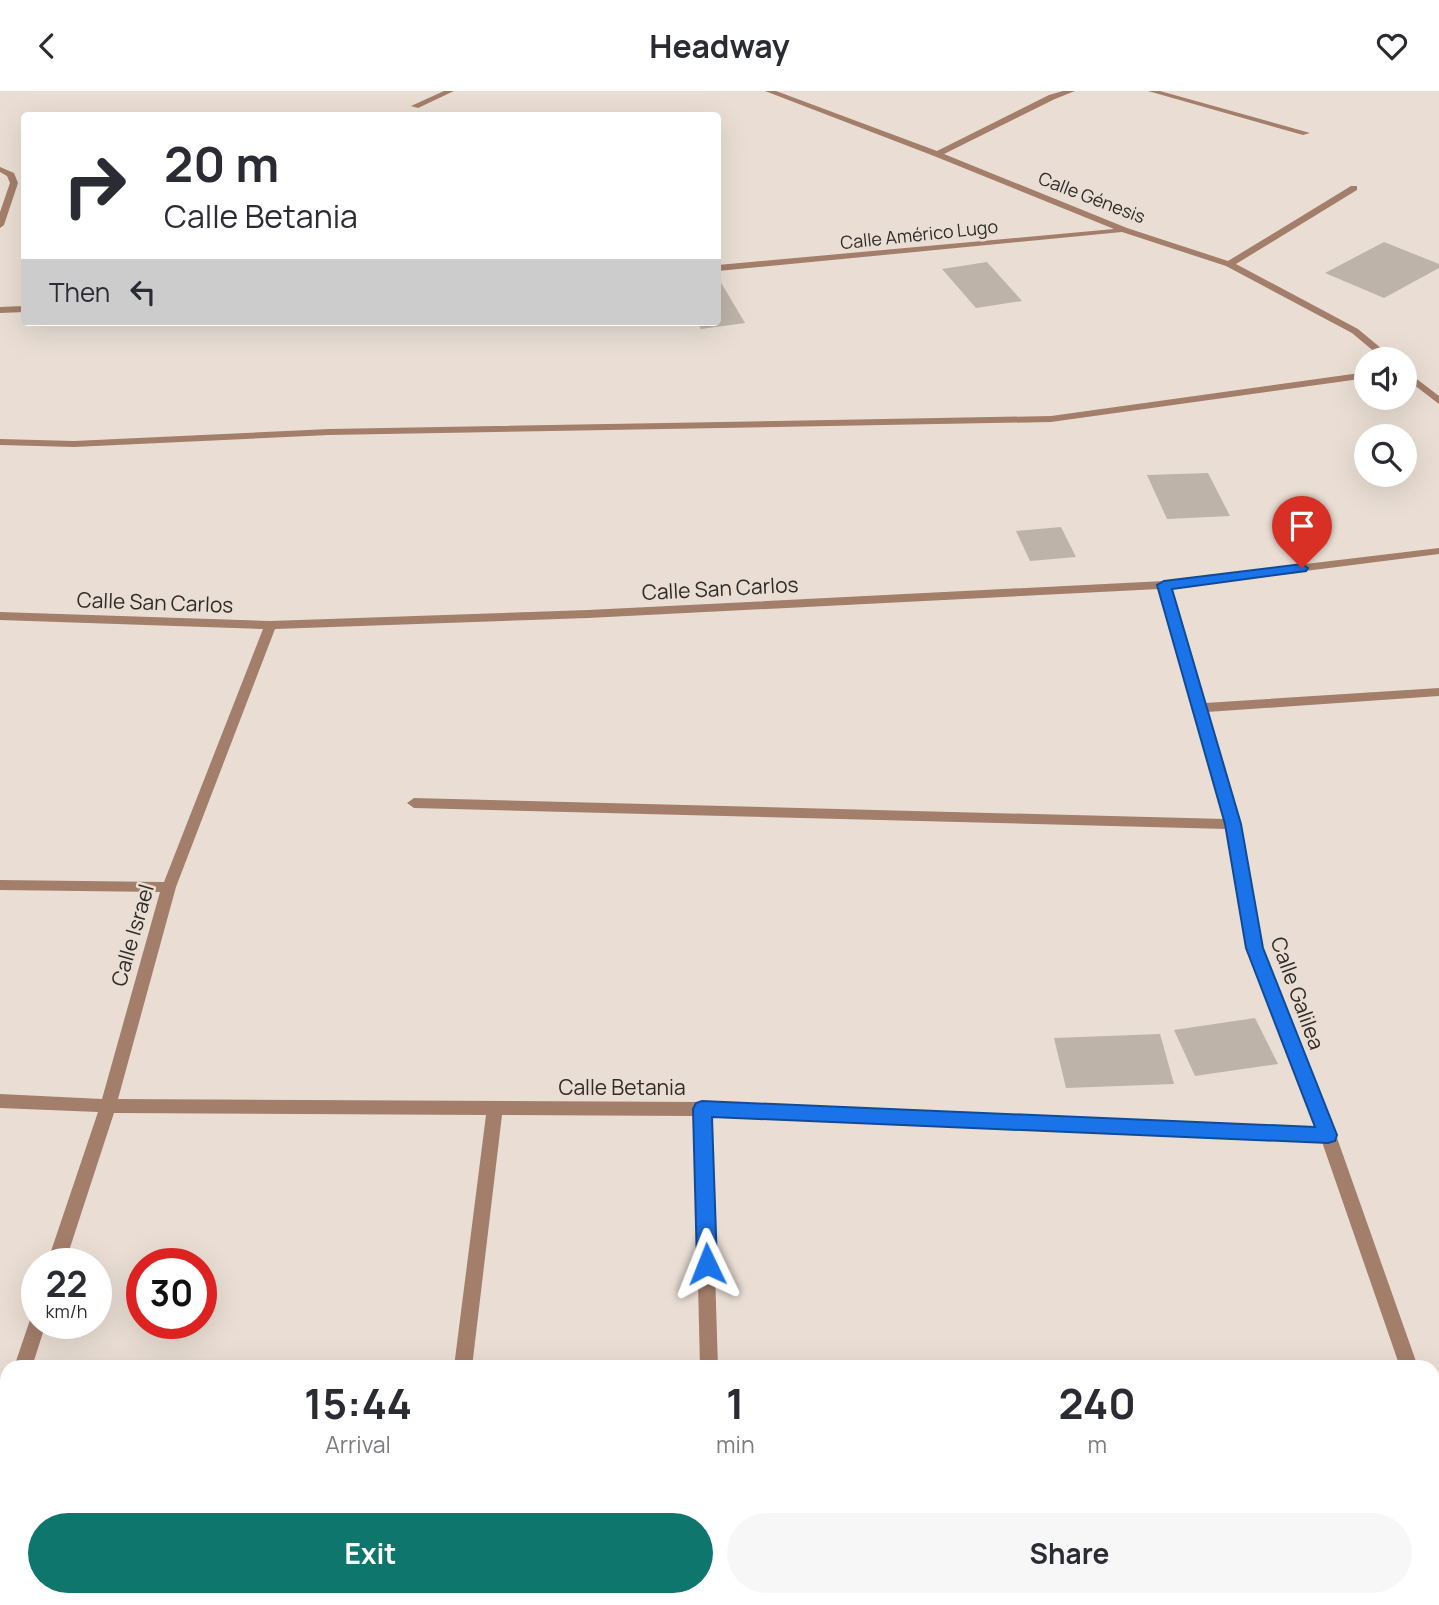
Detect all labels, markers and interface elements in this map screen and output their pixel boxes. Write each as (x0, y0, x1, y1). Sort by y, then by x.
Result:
text: Headway (649, 24, 790, 68)
icon: back (28, 27, 66, 65)
icon: heart (1373, 27, 1411, 65)
text: 20 m (164, 130, 279, 197)
icon: right (49, 140, 140, 231)
street label: Calle Génesis (1035, 166, 1149, 228)
text: Calle Betania (164, 194, 358, 238)
street label: Calle Américo Lugo (839, 214, 999, 254)
icon: left (124, 273, 162, 311)
text: Then (49, 274, 110, 310)
map controls (1354, 347, 1417, 487)
button: sound (1354, 347, 1417, 410)
button: search (1354, 424, 1417, 487)
pin (1272, 496, 1332, 568)
icon: arrive (1283, 507, 1321, 545)
street label: Calle San Carlos (641, 570, 799, 606)
street label: Calle San Carlos (76, 585, 234, 619)
street label: Calle Israel (104, 881, 160, 989)
street label: Calle Galilea (1265, 933, 1331, 1053)
street label: Calle Betania (558, 1073, 686, 1101)
position arrow (670, 1227, 744, 1301)
speed limit sign: 30 (126, 1248, 217, 1339)
text: 22 (46, 1260, 87, 1308)
text: km/h (46, 1299, 87, 1323)
text: 15:44 (304, 1374, 412, 1432)
text: 1 (726, 1374, 744, 1432)
text: 240 (1059, 1374, 1136, 1432)
text: Arrival (325, 1428, 391, 1460)
text: min (716, 1428, 755, 1460)
text: m (1088, 1428, 1107, 1460)
button: Exit (28, 1513, 713, 1593)
button: Share (727, 1513, 1412, 1593)

